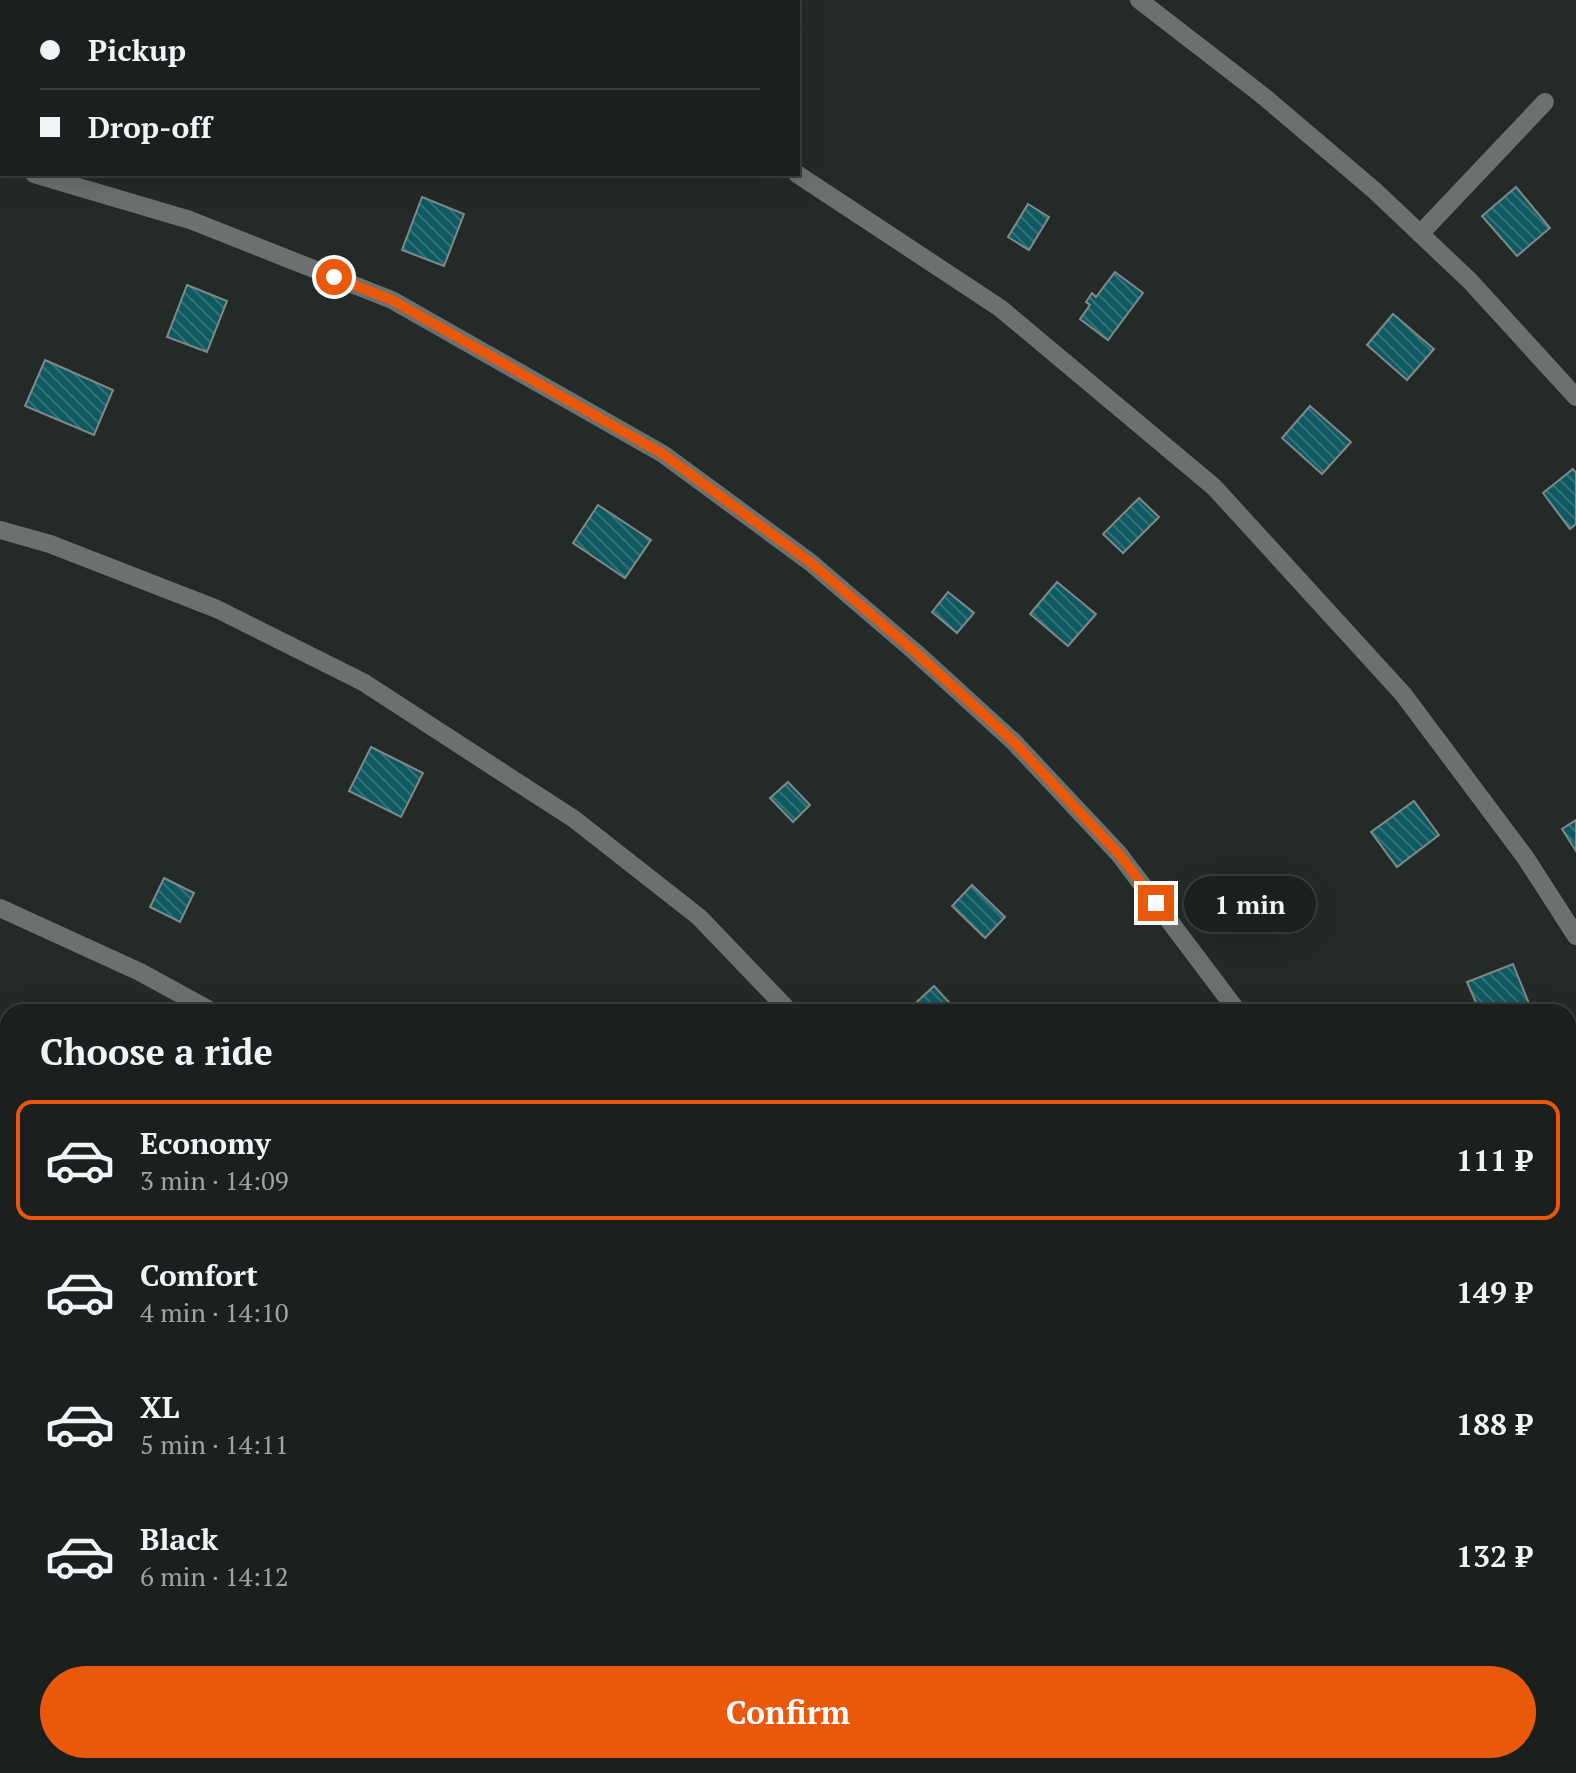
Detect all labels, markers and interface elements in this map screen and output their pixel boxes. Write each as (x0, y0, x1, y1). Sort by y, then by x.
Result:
text: Pickup (88, 30, 186, 70)
text: Drop-off (88, 107, 212, 147)
route start (316, 259, 352, 295)
callout: 1 min (1184, 875, 1316, 931)
route end (1138, 885, 1174, 921)
text: 1 min (1214, 887, 1286, 921)
text: Choose a ride (40, 1028, 273, 1075)
text: Economy (140, 1123, 271, 1163)
icon: car (44, 1124, 116, 1196)
text: 111 ₽ (1456, 1140, 1532, 1180)
text: 3 min · 14:09 (140, 1163, 289, 1197)
text: Comfort (140, 1255, 258, 1295)
icon: car (44, 1256, 116, 1328)
text: 149 ₽ (1456, 1272, 1532, 1312)
text: 4 min · 14:10 (140, 1295, 289, 1329)
text: XL (140, 1387, 179, 1427)
icon: car (44, 1388, 116, 1460)
text: 188 ₽ (1456, 1404, 1532, 1444)
text: 5 min · 14:11 (140, 1427, 289, 1461)
text: Black (140, 1519, 218, 1559)
icon: car (44, 1520, 116, 1592)
text: 132 ₽ (1456, 1536, 1532, 1576)
text: 6 min · 14:12 (140, 1559, 289, 1593)
button: Confirm (40, 1666, 1536, 1758)

